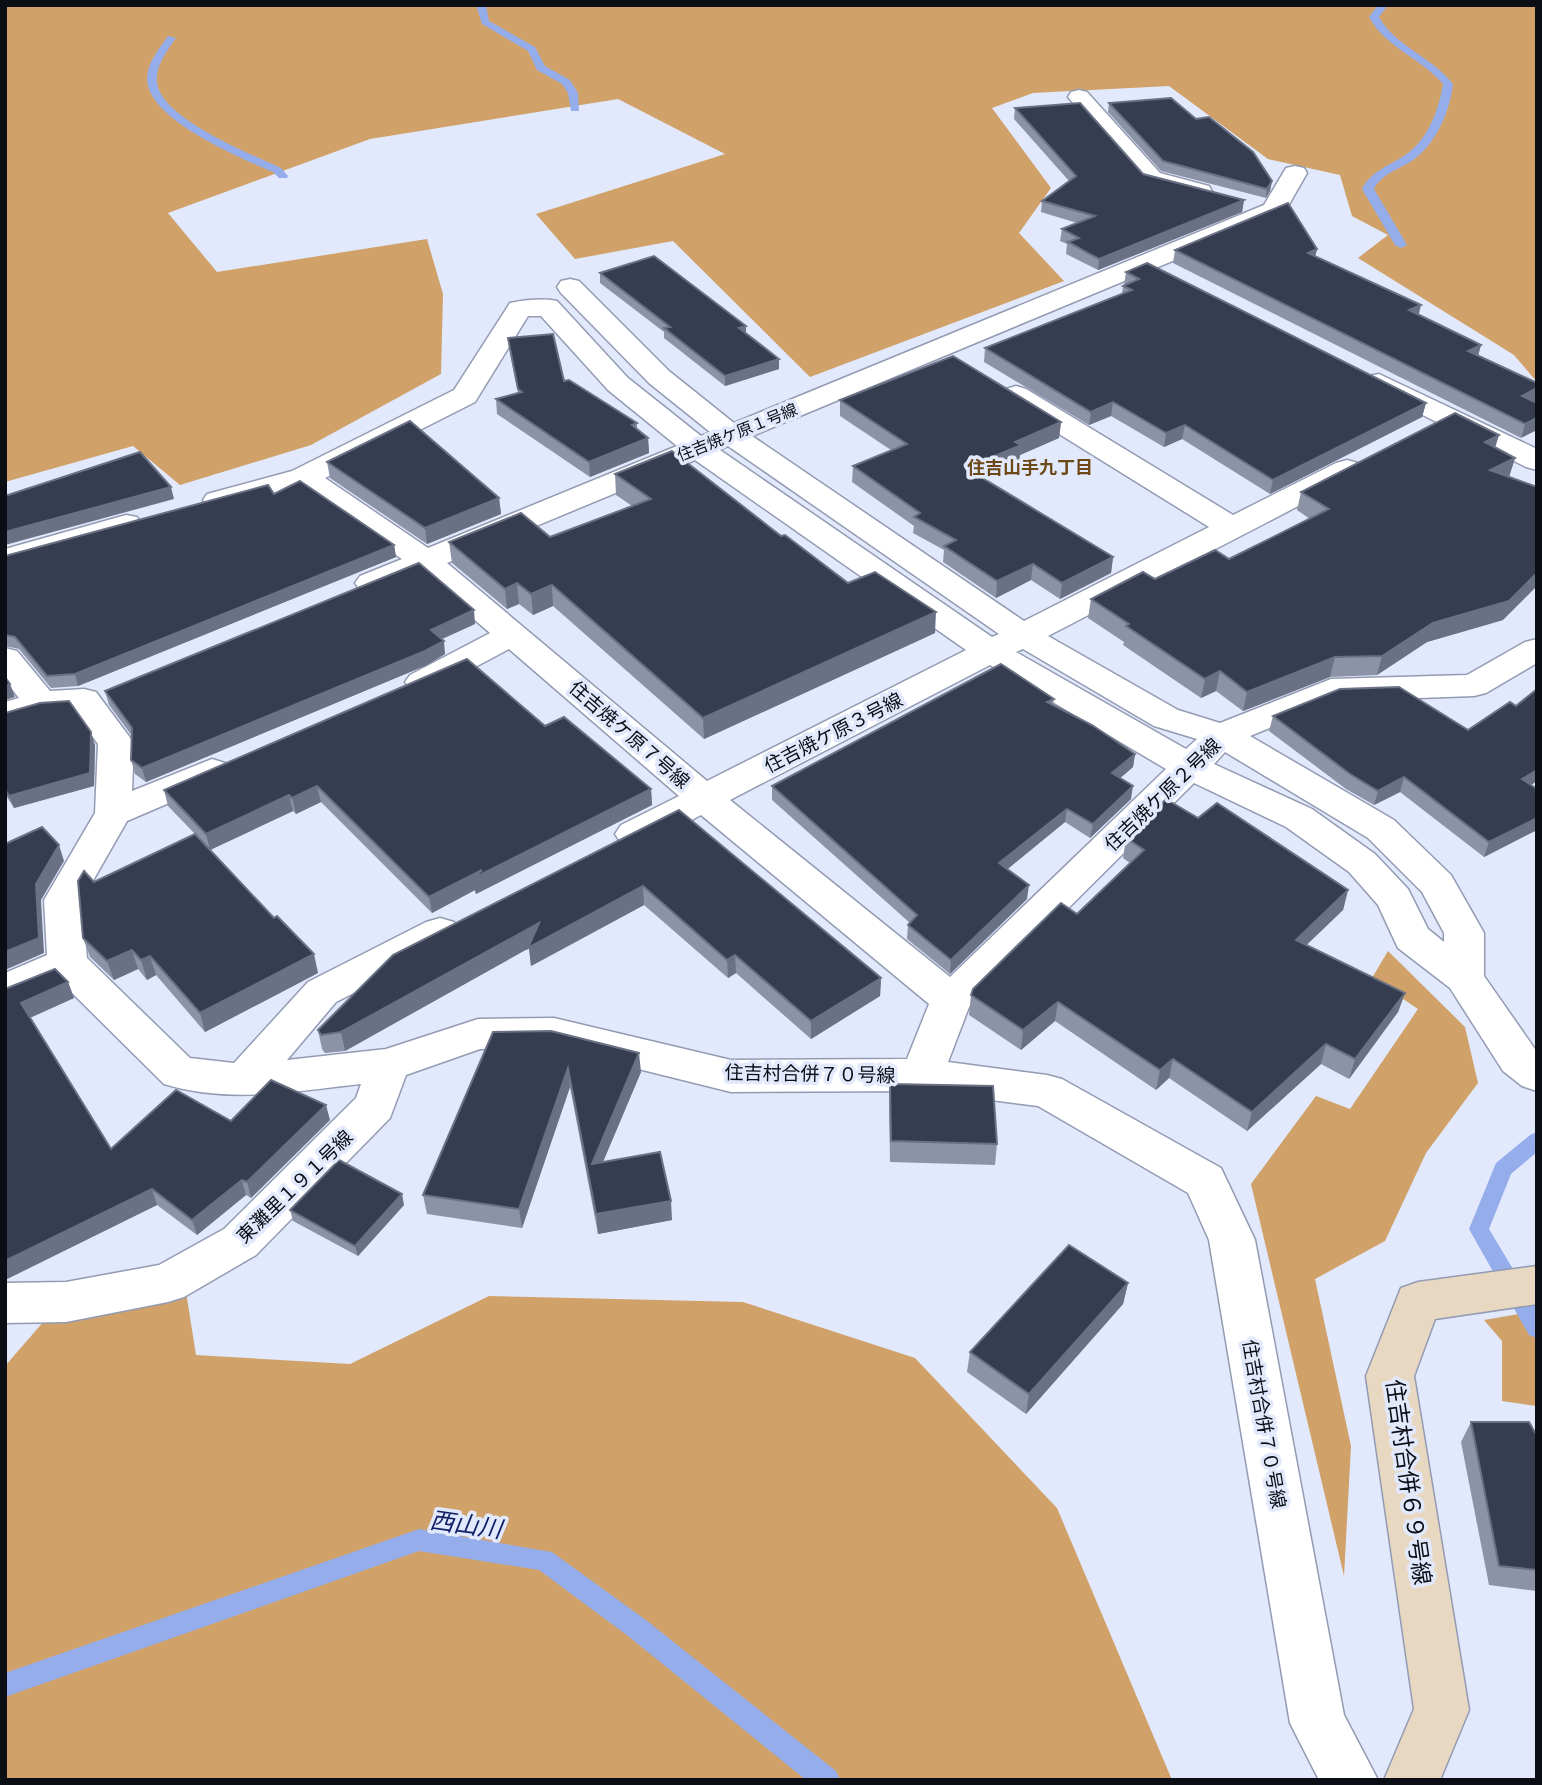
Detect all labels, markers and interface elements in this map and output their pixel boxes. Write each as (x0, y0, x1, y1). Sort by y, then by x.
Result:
street label: 住吉焼ケ原１号線 (673, 397, 801, 467)
district label: 住吉山手九丁目 (967, 454, 1093, 481)
street label: 住吉焼ケ原７号線 (563, 673, 697, 795)
street label: 住吉焼ケ原３号線 (759, 685, 907, 779)
street label: 住吉焼ケ原２号線 (1097, 731, 1227, 857)
street label: 住吉村合併７０号線 (724, 1057, 896, 1089)
street label: 東灘里１９１号線 (229, 1123, 359, 1249)
street label: 住吉村合併７０号線 (1236, 1337, 1294, 1511)
street label: 住吉村合併６９号線 (1377, 1377, 1441, 1587)
water label: 西山川 (428, 1501, 507, 1547)

